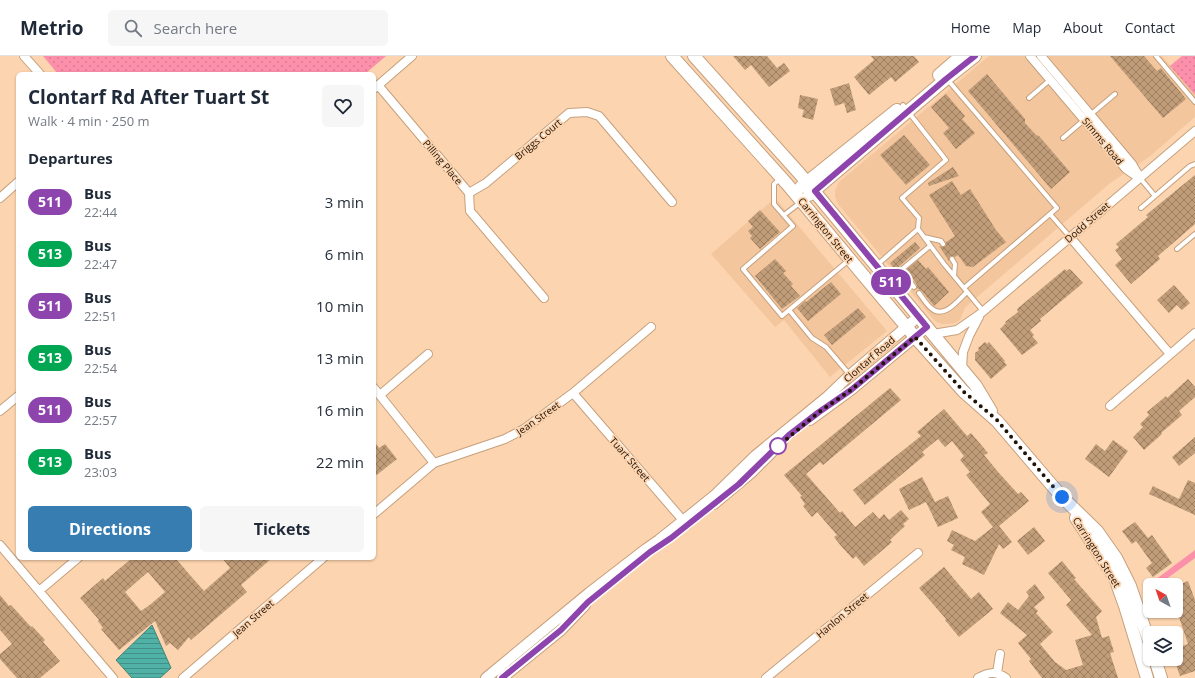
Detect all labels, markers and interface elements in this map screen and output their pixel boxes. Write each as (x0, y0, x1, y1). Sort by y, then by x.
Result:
search box (108, 10, 388, 46)
text: Metrio (20, 15, 84, 41)
icon: search (122, 17, 144, 39)
text: Search here (154, 18, 237, 38)
text: Home (951, 18, 990, 37)
text: Map (1012, 18, 1041, 37)
text: About (1063, 18, 1103, 37)
text: Contact (1125, 18, 1175, 37)
text: Clontarf Rd After Tuart St (28, 84, 269, 110)
button: heart (322, 85, 364, 127)
text: Walk · 4 min · 250 m (28, 112, 150, 130)
street label: Simms Road (1079, 114, 1127, 168)
street label: Briggs Court (512, 115, 565, 163)
street label: Pilling Place (420, 137, 466, 188)
text: Departures (28, 148, 113, 168)
text: Bus (84, 183, 111, 203)
text: 511 (38, 192, 62, 211)
text: 3 min (325, 192, 364, 212)
street label: Carrington Street (795, 194, 857, 266)
street label: Dodd Street (1061, 198, 1113, 246)
text: 22:44 (84, 203, 117, 221)
text: Bus (84, 235, 111, 255)
text: 513 (38, 244, 62, 263)
text: 6 min (325, 244, 364, 264)
text: 22:47 (84, 255, 117, 273)
line badge: 511 (868, 269, 914, 295)
text: 511 (879, 272, 903, 291)
text: Bus (84, 287, 111, 307)
text: 511 (38, 296, 62, 315)
text: 10 min (316, 296, 364, 316)
text: 22:51 (84, 307, 117, 325)
street label: Clontarf Road (840, 333, 898, 385)
text: Bus (84, 339, 111, 359)
text: 513 (38, 348, 62, 367)
text: 13 min (316, 348, 364, 368)
text: 22:54 (84, 359, 117, 377)
text: Bus (84, 391, 111, 411)
street label: Jean Street (512, 398, 563, 439)
text: 511 (38, 400, 62, 419)
text: 16 min (316, 400, 364, 420)
text: 22:57 (84, 411, 117, 429)
street label: Tuart Street (607, 434, 654, 485)
unlabelled marker (769, 437, 787, 455)
text: Bus (84, 443, 111, 463)
text: 513 (38, 452, 62, 471)
text: 22 min (316, 452, 364, 472)
text: 23:03 (84, 463, 117, 481)
your location (1052, 487, 1072, 507)
button: Directions (28, 506, 192, 552)
button: Tickets (200, 506, 364, 552)
street label: Carrington Street (1070, 514, 1124, 590)
north arrow (1143, 578, 1183, 618)
map controls (1143, 578, 1183, 666)
street label: Hanlon Street (813, 589, 871, 641)
street label: Jean Street (229, 596, 277, 641)
button: layers (1143, 626, 1183, 666)

